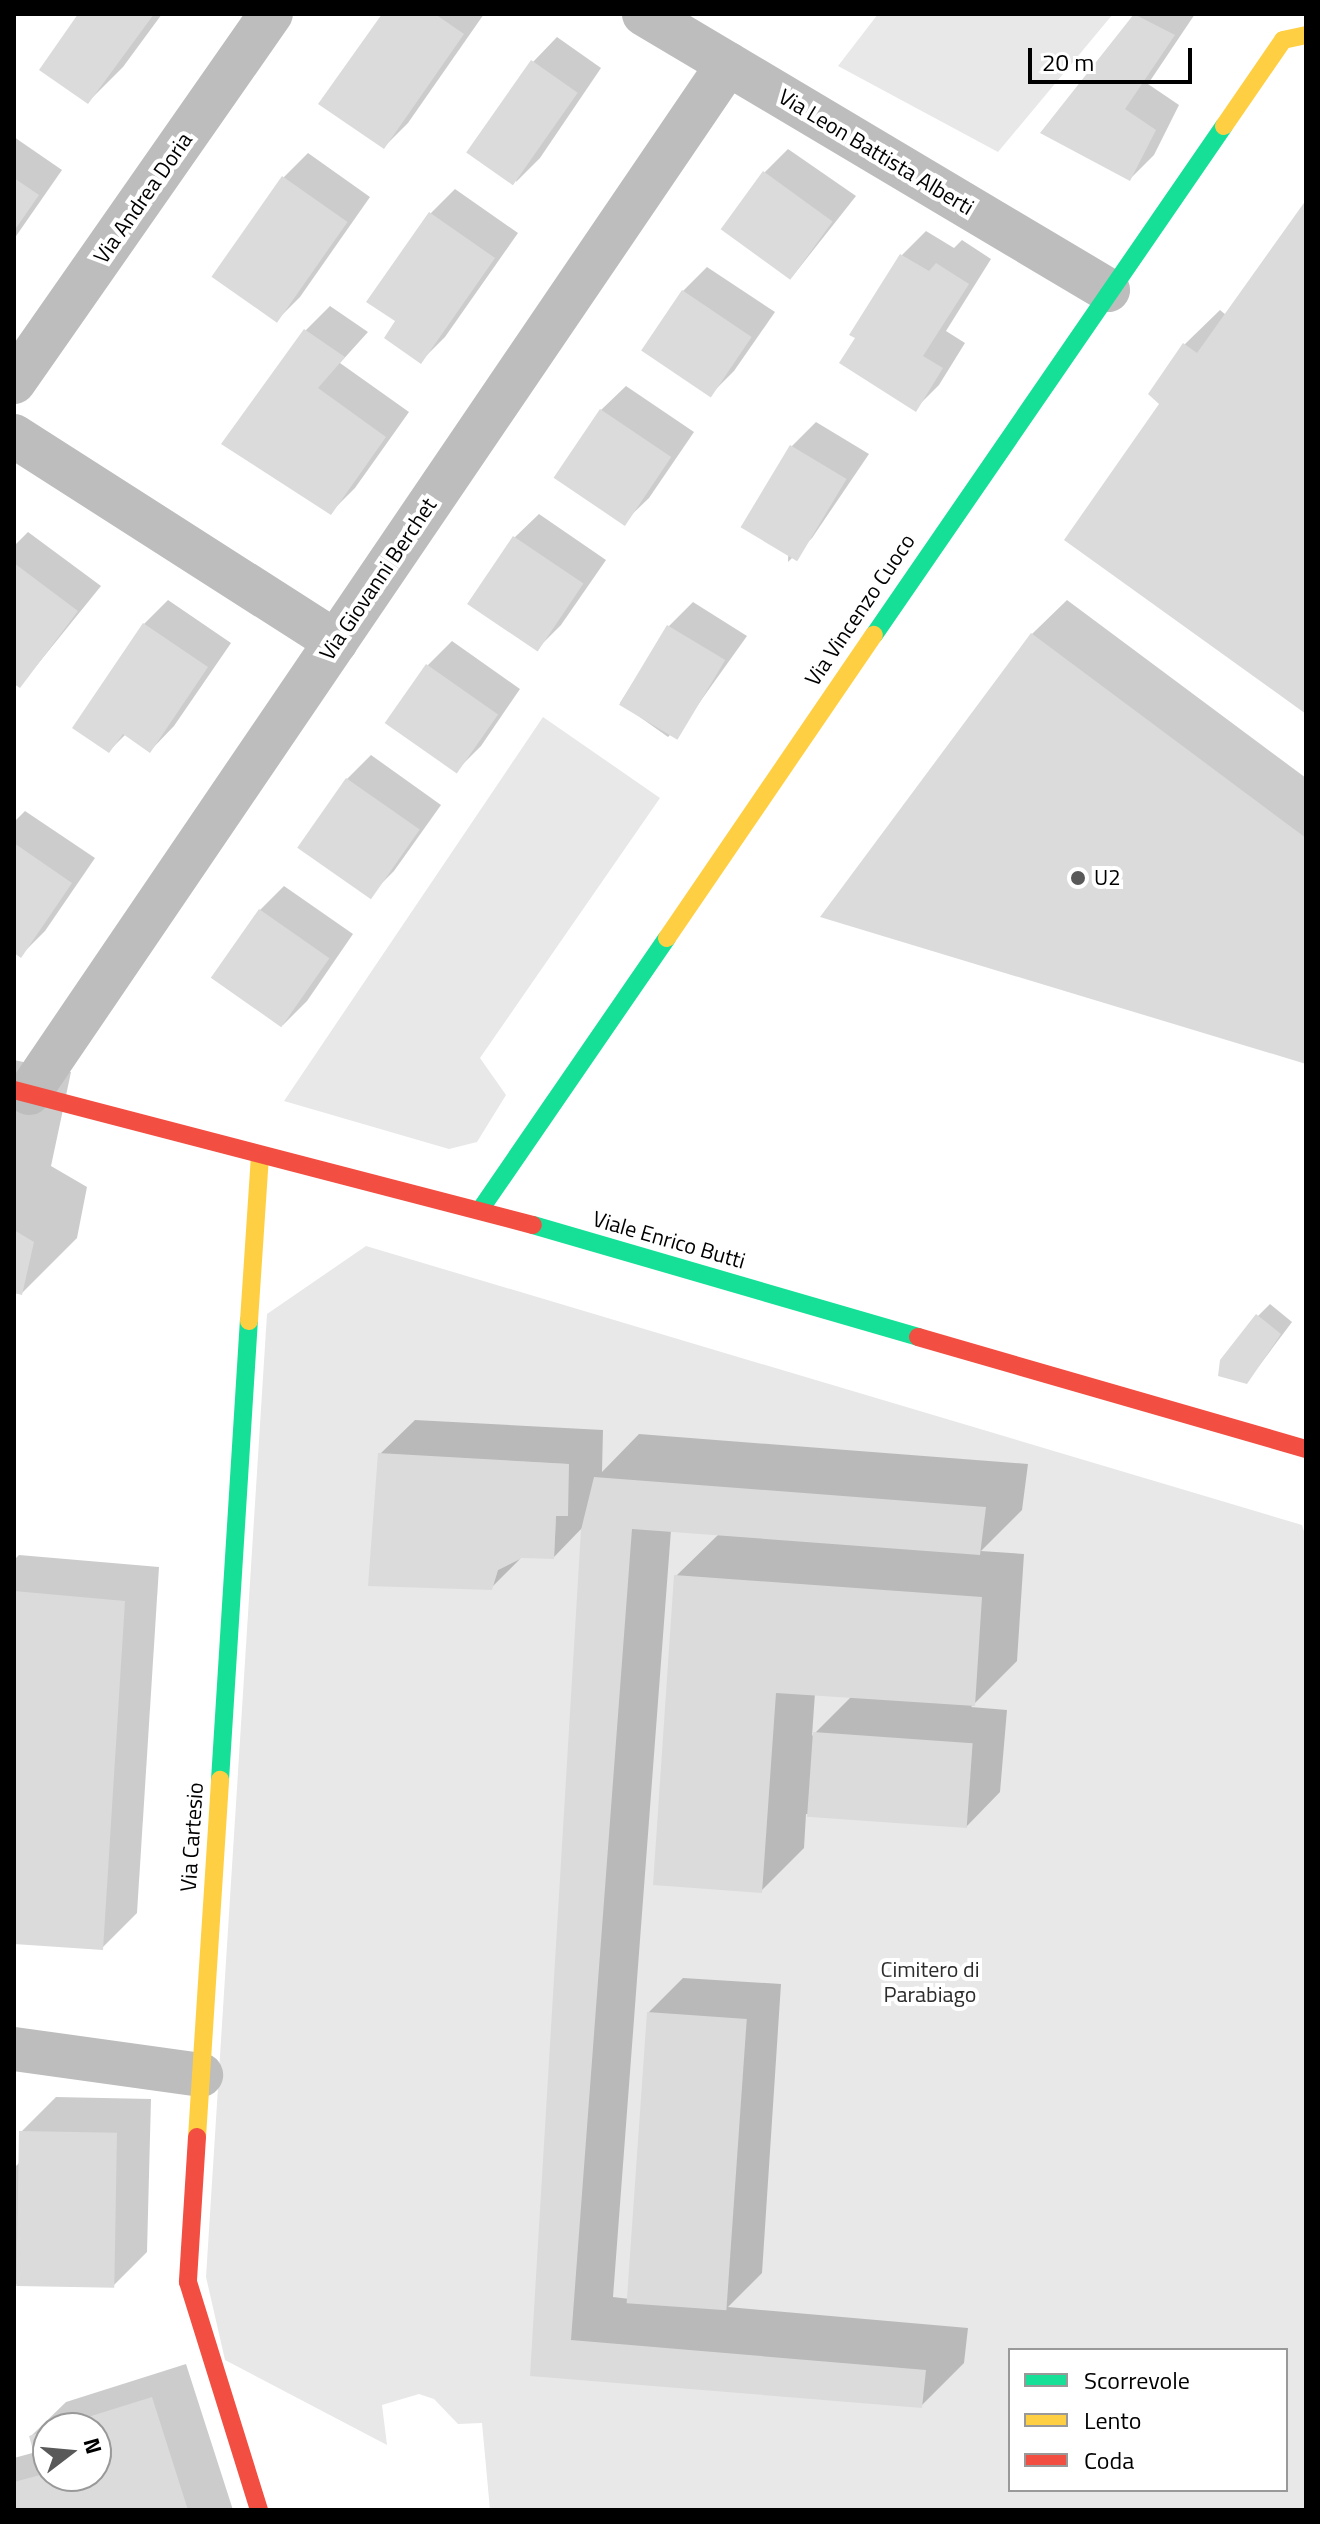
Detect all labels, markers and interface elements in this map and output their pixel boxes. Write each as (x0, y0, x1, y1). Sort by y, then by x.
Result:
scale bar (1032, 32, 1196, 82)
text: 20 m (1042, 44, 1094, 80)
street label: Via Leon Battista Alberti (774, 83, 978, 221)
street label: Via Andrea Doria (88, 127, 198, 269)
street label: Via Giovanni Berchet (314, 493, 442, 665)
street label: Via Vincenzo Cuoco (799, 529, 921, 691)
place label: U2 (1094, 865, 1120, 891)
marker: U2 (1069, 869, 1087, 887)
street label: Viale Enrico Butti (590, 1206, 748, 1274)
street label: Via Cartesio (175, 1781, 209, 1893)
park label: Cimitero di Parabiago (880, 1956, 980, 2008)
legend (1008, 2348, 1288, 2492)
text: Scorrevole (1084, 2362, 1190, 2398)
text: Lento (1084, 2402, 1141, 2438)
north arrow (32, 2412, 112, 2492)
text: N (75, 2434, 112, 2458)
text: Coda (1084, 2442, 1134, 2478)

